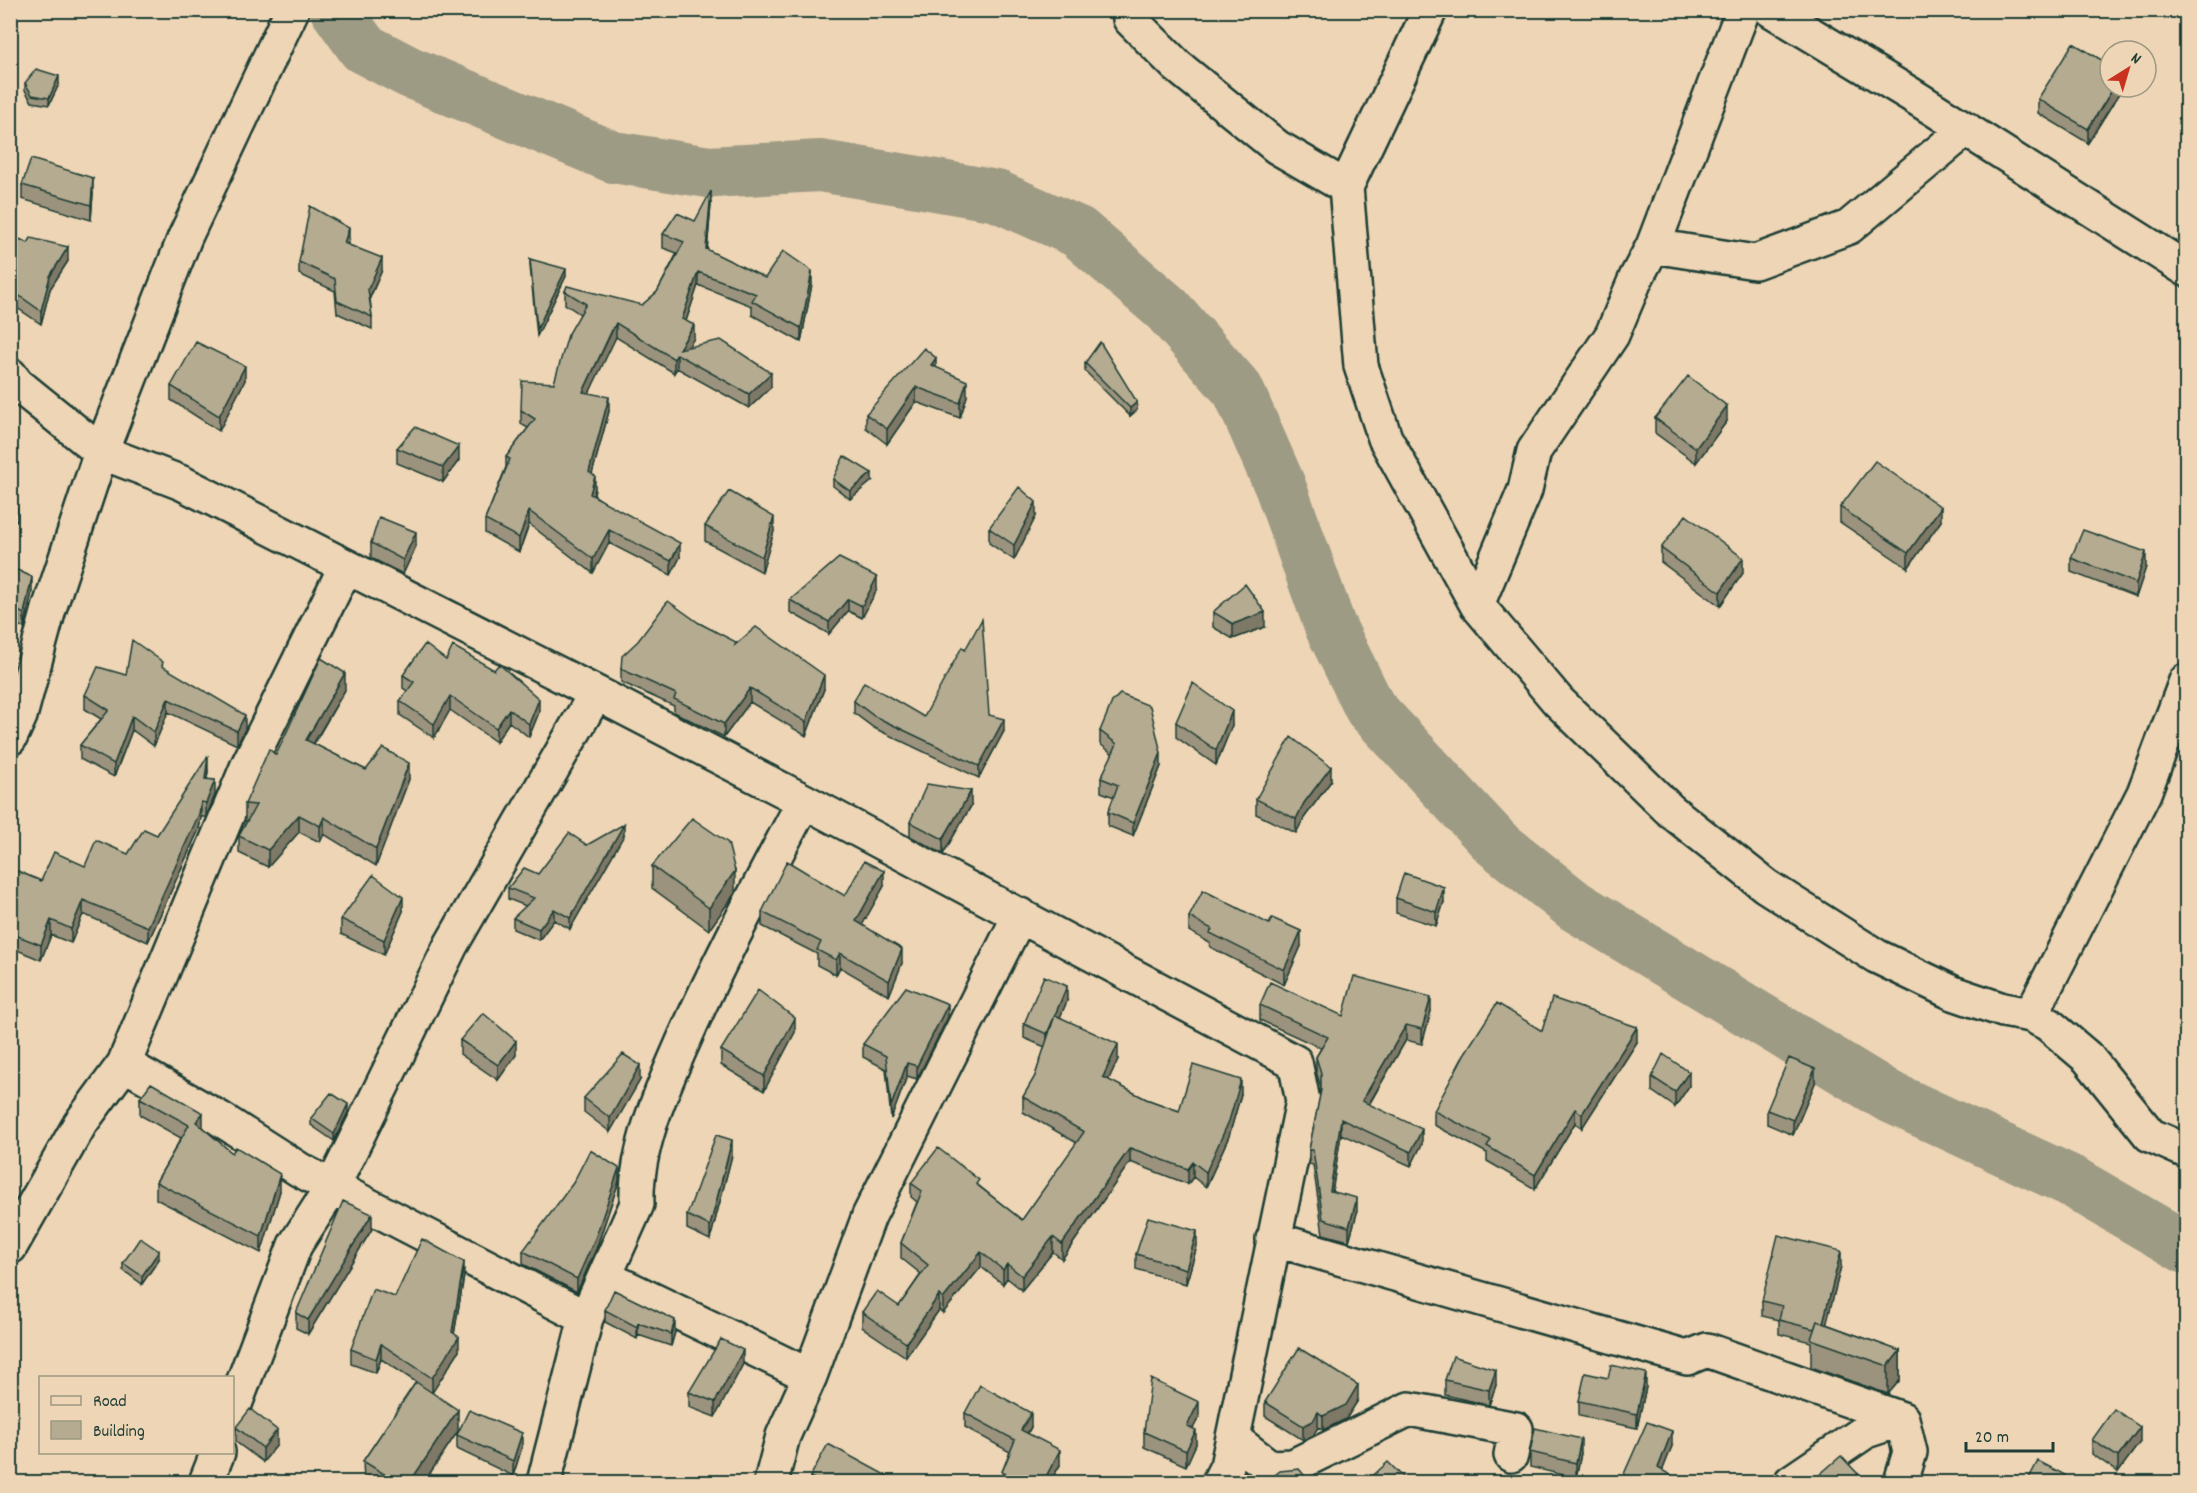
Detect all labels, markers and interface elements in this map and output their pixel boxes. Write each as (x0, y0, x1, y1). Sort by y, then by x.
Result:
north arrow (2098, 39, 2158, 99)
text: N (2125, 47, 2146, 71)
legend (39, 1376, 234, 1454)
text: Road (93, 1390, 127, 1415)
scale bar (1966, 1415, 2053, 1453)
text: Building (93, 1420, 145, 1445)
text: 20 m (1975, 1426, 2009, 1451)

